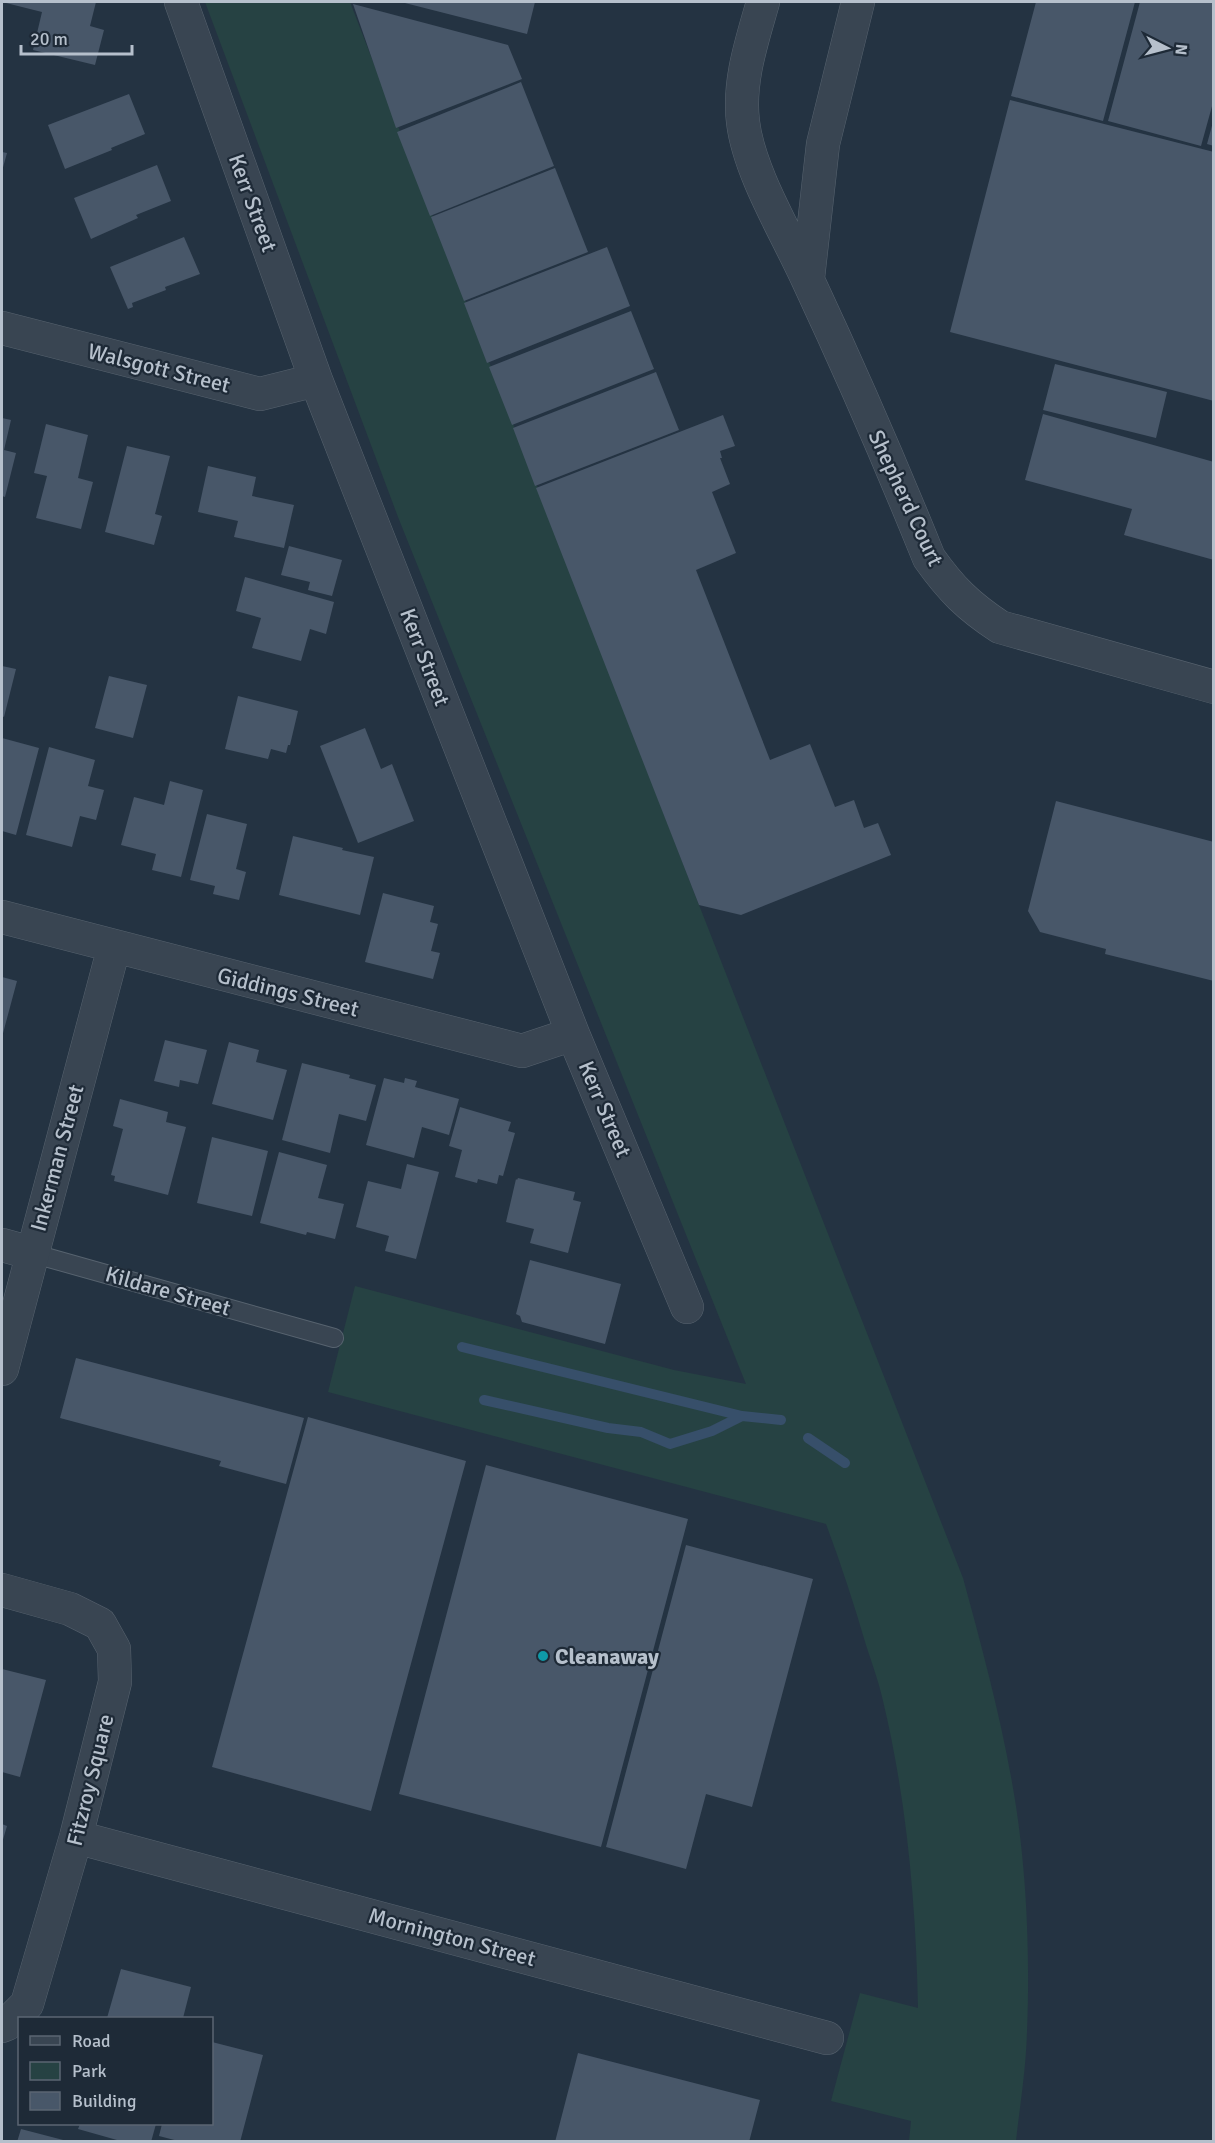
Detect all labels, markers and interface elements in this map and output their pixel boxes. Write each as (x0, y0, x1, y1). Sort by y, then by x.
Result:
scale bar (21, 18, 132, 56)
north arrow (1137, 18, 1197, 78)
text: 20 m (30, 28, 68, 50)
text: N (1170, 43, 1191, 56)
street label: Kerr Street (223, 150, 283, 256)
street label: Walsgott Street (85, 337, 233, 399)
street label: Shepherd Court (863, 426, 949, 571)
street label: Kerr Street (394, 604, 456, 710)
street label: Giddings Street (215, 961, 362, 1023)
street label: Kerr Street (573, 1057, 637, 1162)
street label: Inkerman Street (24, 1081, 90, 1234)
street label: Kildare Street (102, 1260, 234, 1322)
place label: Cleanaway (555, 1643, 659, 1670)
marker: Cleanaway (536, 1649, 550, 1663)
street label: Fitzroy Square (61, 1711, 119, 1849)
street label: Mornington Street (365, 1902, 539, 1972)
legend (18, 2017, 213, 2125)
text: Road (72, 2030, 111, 2052)
text: Park (72, 2060, 107, 2082)
text: Building (72, 2090, 136, 2112)

